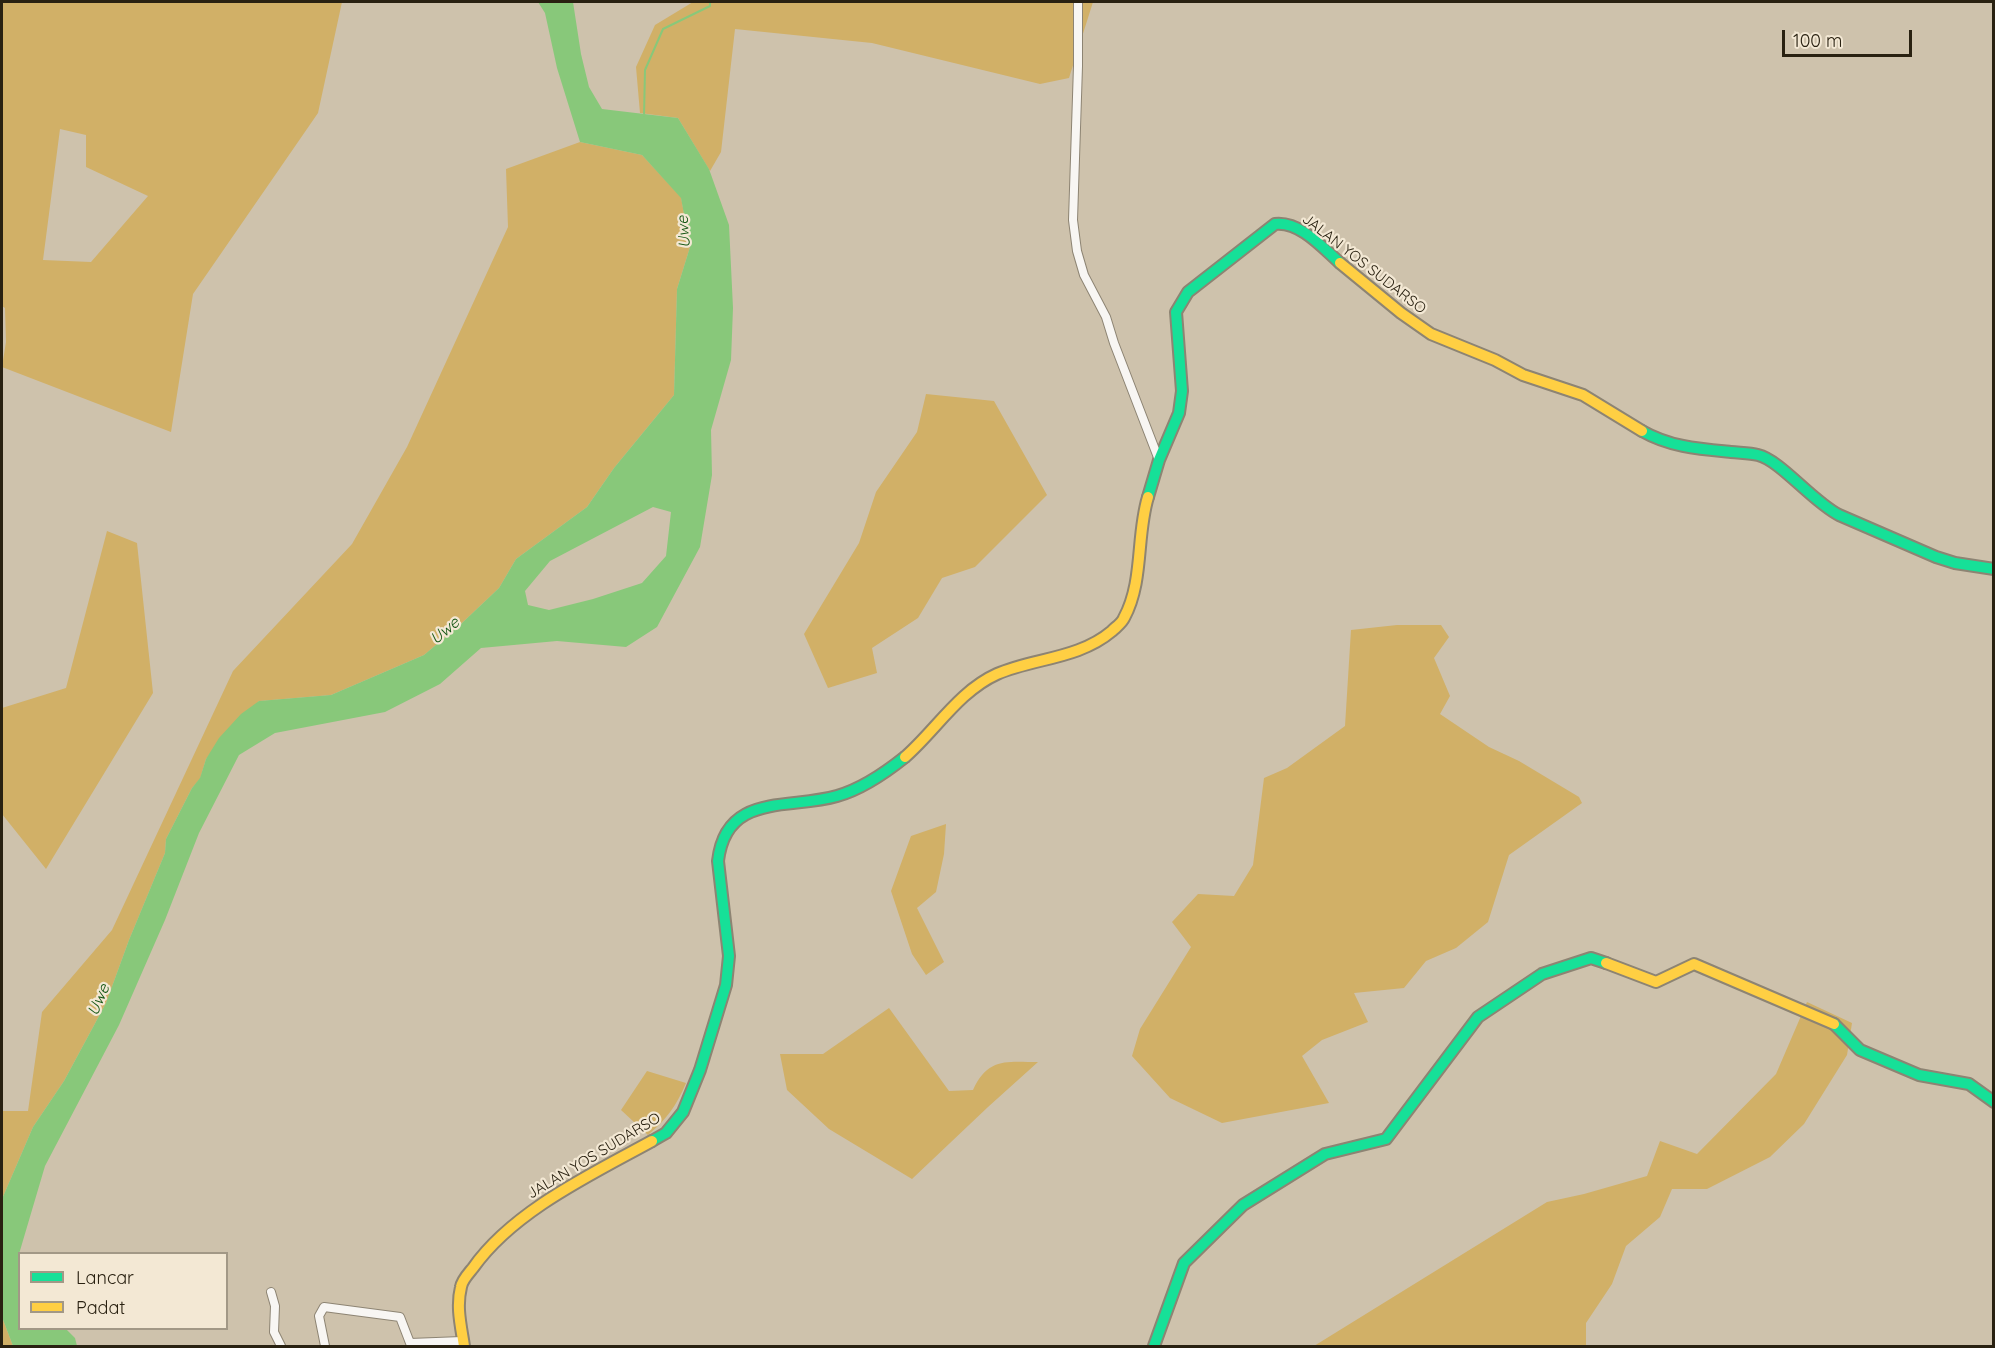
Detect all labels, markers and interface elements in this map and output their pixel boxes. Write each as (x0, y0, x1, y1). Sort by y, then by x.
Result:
scale bar (1785, 18, 1916, 56)
text: 100 m (1793, 29, 1842, 52)
street label: JALAN YOS SUDARSO (1298, 210, 1430, 318)
water label: Uwe (673, 215, 695, 249)
water label: Uwe (426, 613, 464, 649)
water label: Uwe (84, 981, 114, 1019)
street label: JALAN YOS SUDARSO (524, 1109, 664, 1203)
legend (18, 1252, 228, 1330)
text: Lancar (76, 1266, 134, 1289)
text: Padat (76, 1296, 125, 1319)

